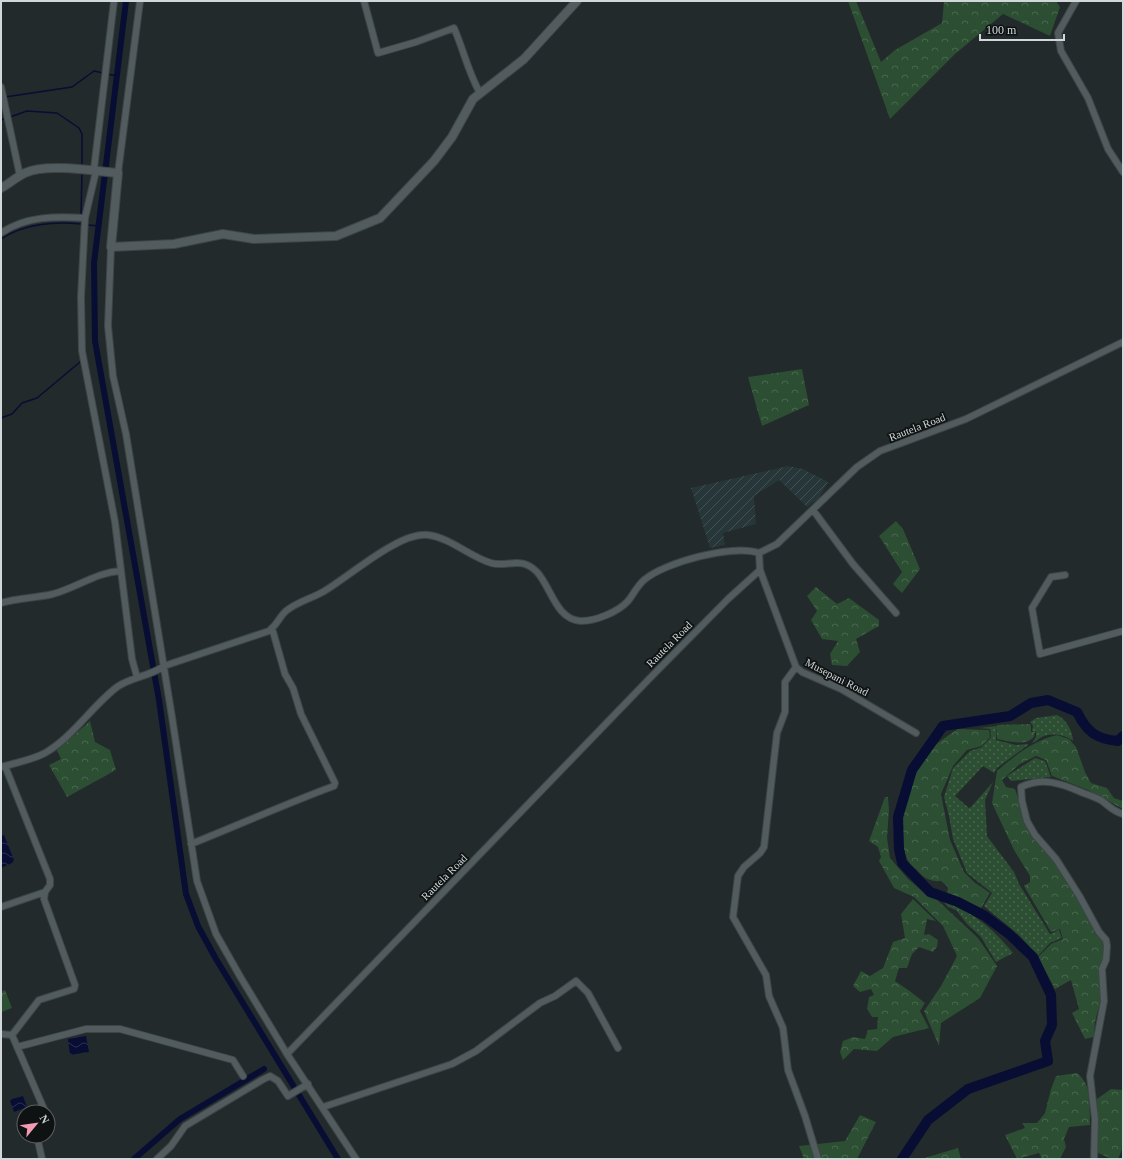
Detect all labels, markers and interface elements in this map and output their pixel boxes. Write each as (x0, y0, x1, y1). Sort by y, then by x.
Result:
scale bar (980, 16, 1064, 42)
text: 100 m (986, 23, 1017, 37)
street label: Rautela Road (887, 411, 947, 443)
street label: Rautela Road (644, 618, 695, 669)
street label: Musepani Road (803, 656, 871, 698)
street label: Rautela Road (419, 851, 470, 902)
north arrow (16, 1104, 56, 1144)
text: N (38, 1113, 52, 1126)

